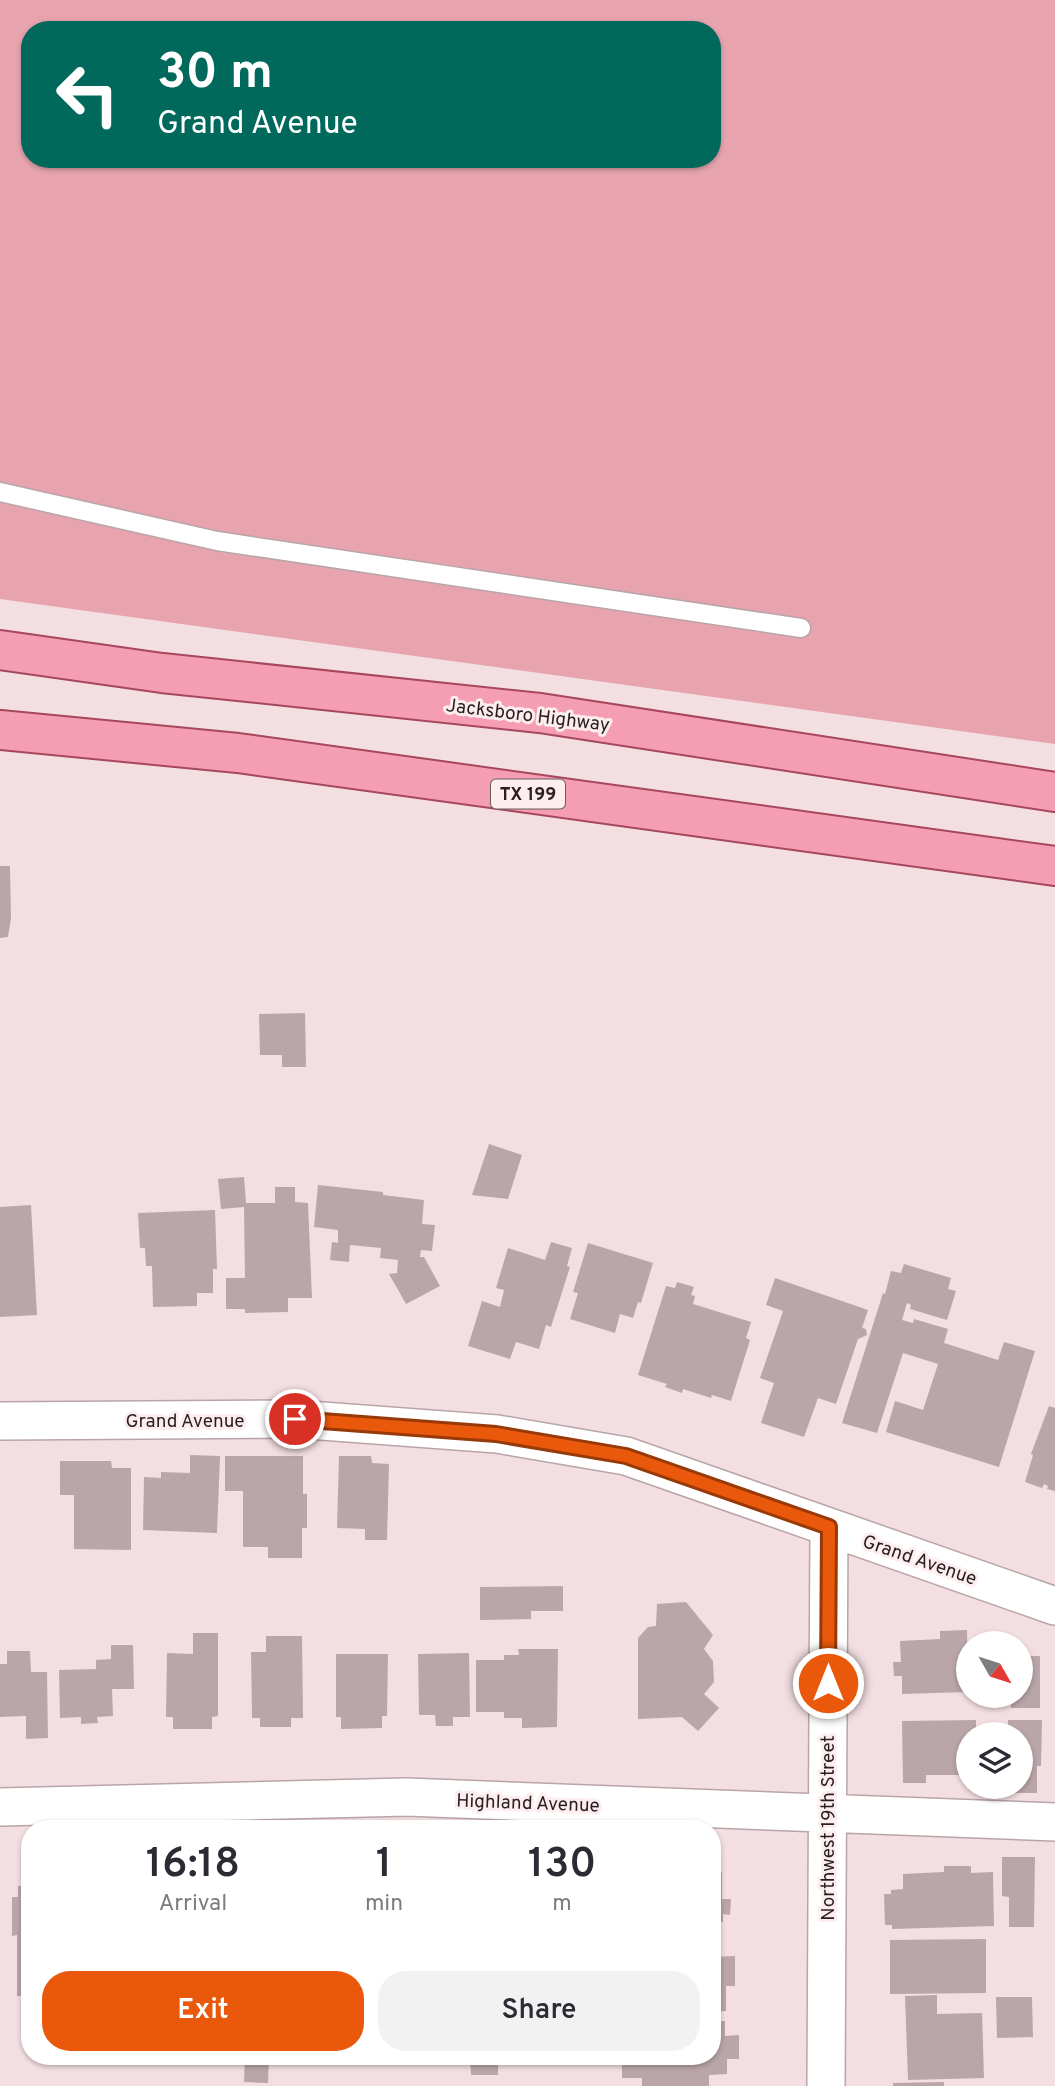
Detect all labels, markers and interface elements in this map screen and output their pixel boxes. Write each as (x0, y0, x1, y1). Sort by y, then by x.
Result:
text: 30 m (157, 44, 273, 106)
icon: left (42, 49, 133, 140)
text: Grand Avenue (157, 105, 358, 145)
street label: Jacksboro Highway (444, 694, 611, 738)
road number: TX 199 (491, 780, 565, 808)
pin (265, 1389, 325, 1449)
icon: arrive (276, 1400, 314, 1438)
street label: Grand Avenue (125, 1410, 245, 1434)
street label: Grand Avenue (859, 1530, 980, 1592)
north arrow (956, 1631, 1032, 1708)
map controls (956, 1631, 1033, 1799)
position arrow (791, 1646, 865, 1720)
button: layers (956, 1722, 1033, 1799)
street label: Northwest 19th Street (817, 1735, 841, 1921)
street label: Highland Avenue (456, 1789, 600, 1818)
text: 16:18 (146, 1839, 240, 1892)
text: 1 (376, 1839, 392, 1892)
text: 130 (528, 1839, 596, 1892)
text: Arrival (159, 1890, 227, 1919)
text: min (365, 1890, 403, 1919)
text: m (552, 1890, 572, 1919)
button: Exit (42, 1971, 364, 2051)
button: Share (378, 1971, 700, 2051)

